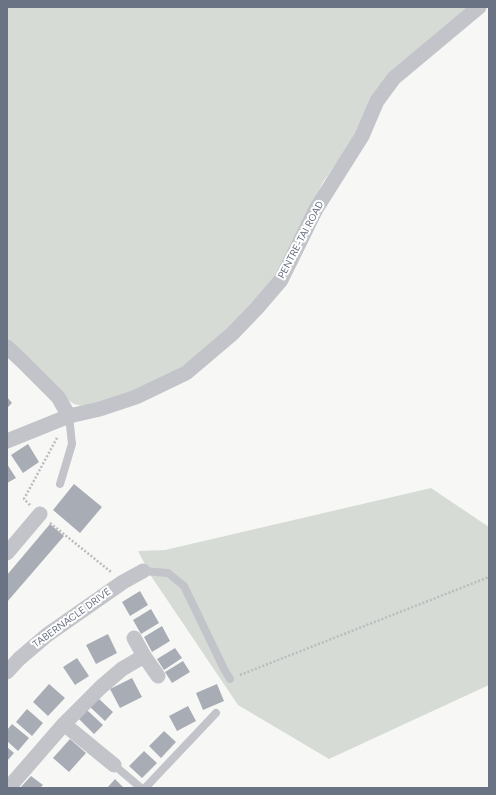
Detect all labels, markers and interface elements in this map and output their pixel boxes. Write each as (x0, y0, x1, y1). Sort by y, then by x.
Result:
street label: PENTRE-TAI ROAD (276, 199, 326, 281)
street label: TABERNACLE DRIVE (31, 586, 113, 650)

